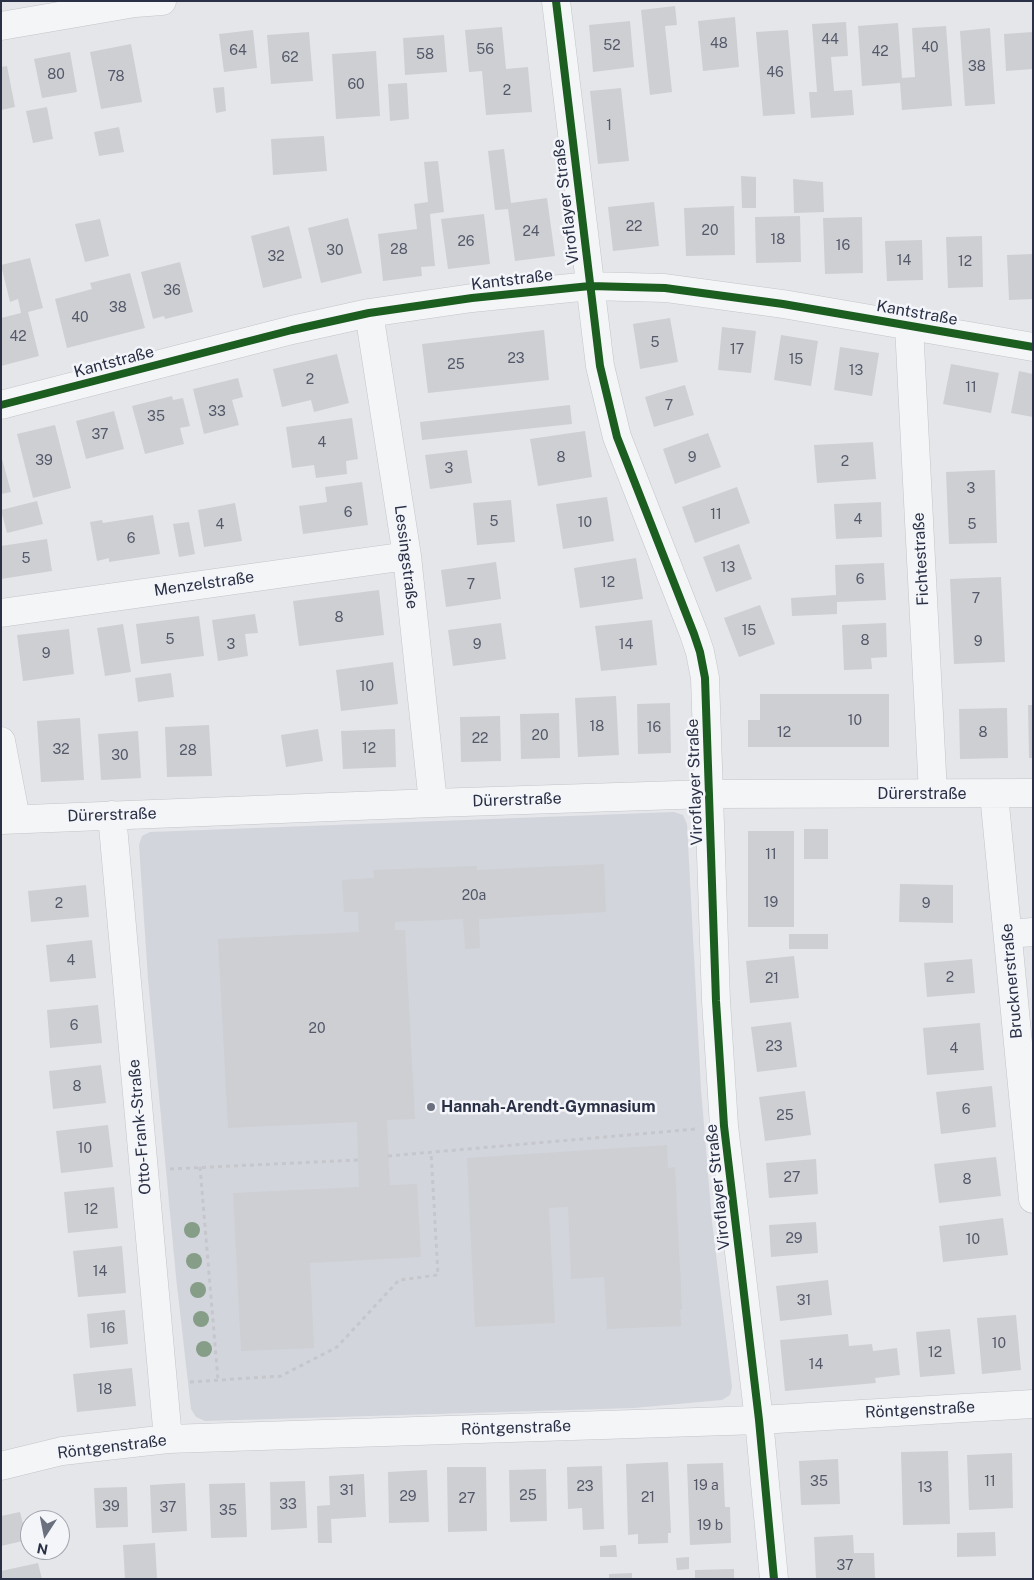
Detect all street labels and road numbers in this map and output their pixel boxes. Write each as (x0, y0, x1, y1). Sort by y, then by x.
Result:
street label: Viroflayer Straße (549, 138, 583, 266)
street label: Kantstraße (470, 265, 554, 295)
street label: Kantstraße (875, 296, 959, 330)
street label: Kantstraße (72, 342, 156, 382)
street label: Lessingstraße (390, 504, 422, 610)
street label: Fichtestraße (909, 512, 933, 606)
street label: Menzelstraße (153, 567, 255, 601)
street label: Viroflayer Straße (683, 718, 707, 846)
street label: Dürerstraße (877, 784, 967, 804)
street label: Dürerstraße (472, 789, 562, 811)
street label: Dürerstraße (67, 804, 157, 826)
street label: Brucknerstraße (997, 922, 1027, 1040)
street label: Otto-Frank-Straße (125, 1058, 155, 1196)
street label: Viroflayer Straße (702, 1123, 734, 1251)
street label: Röntgenstraße (864, 1398, 976, 1422)
street label: Röntgenstraße (461, 1416, 571, 1440)
street label: Röntgenstraße (56, 1431, 168, 1463)

